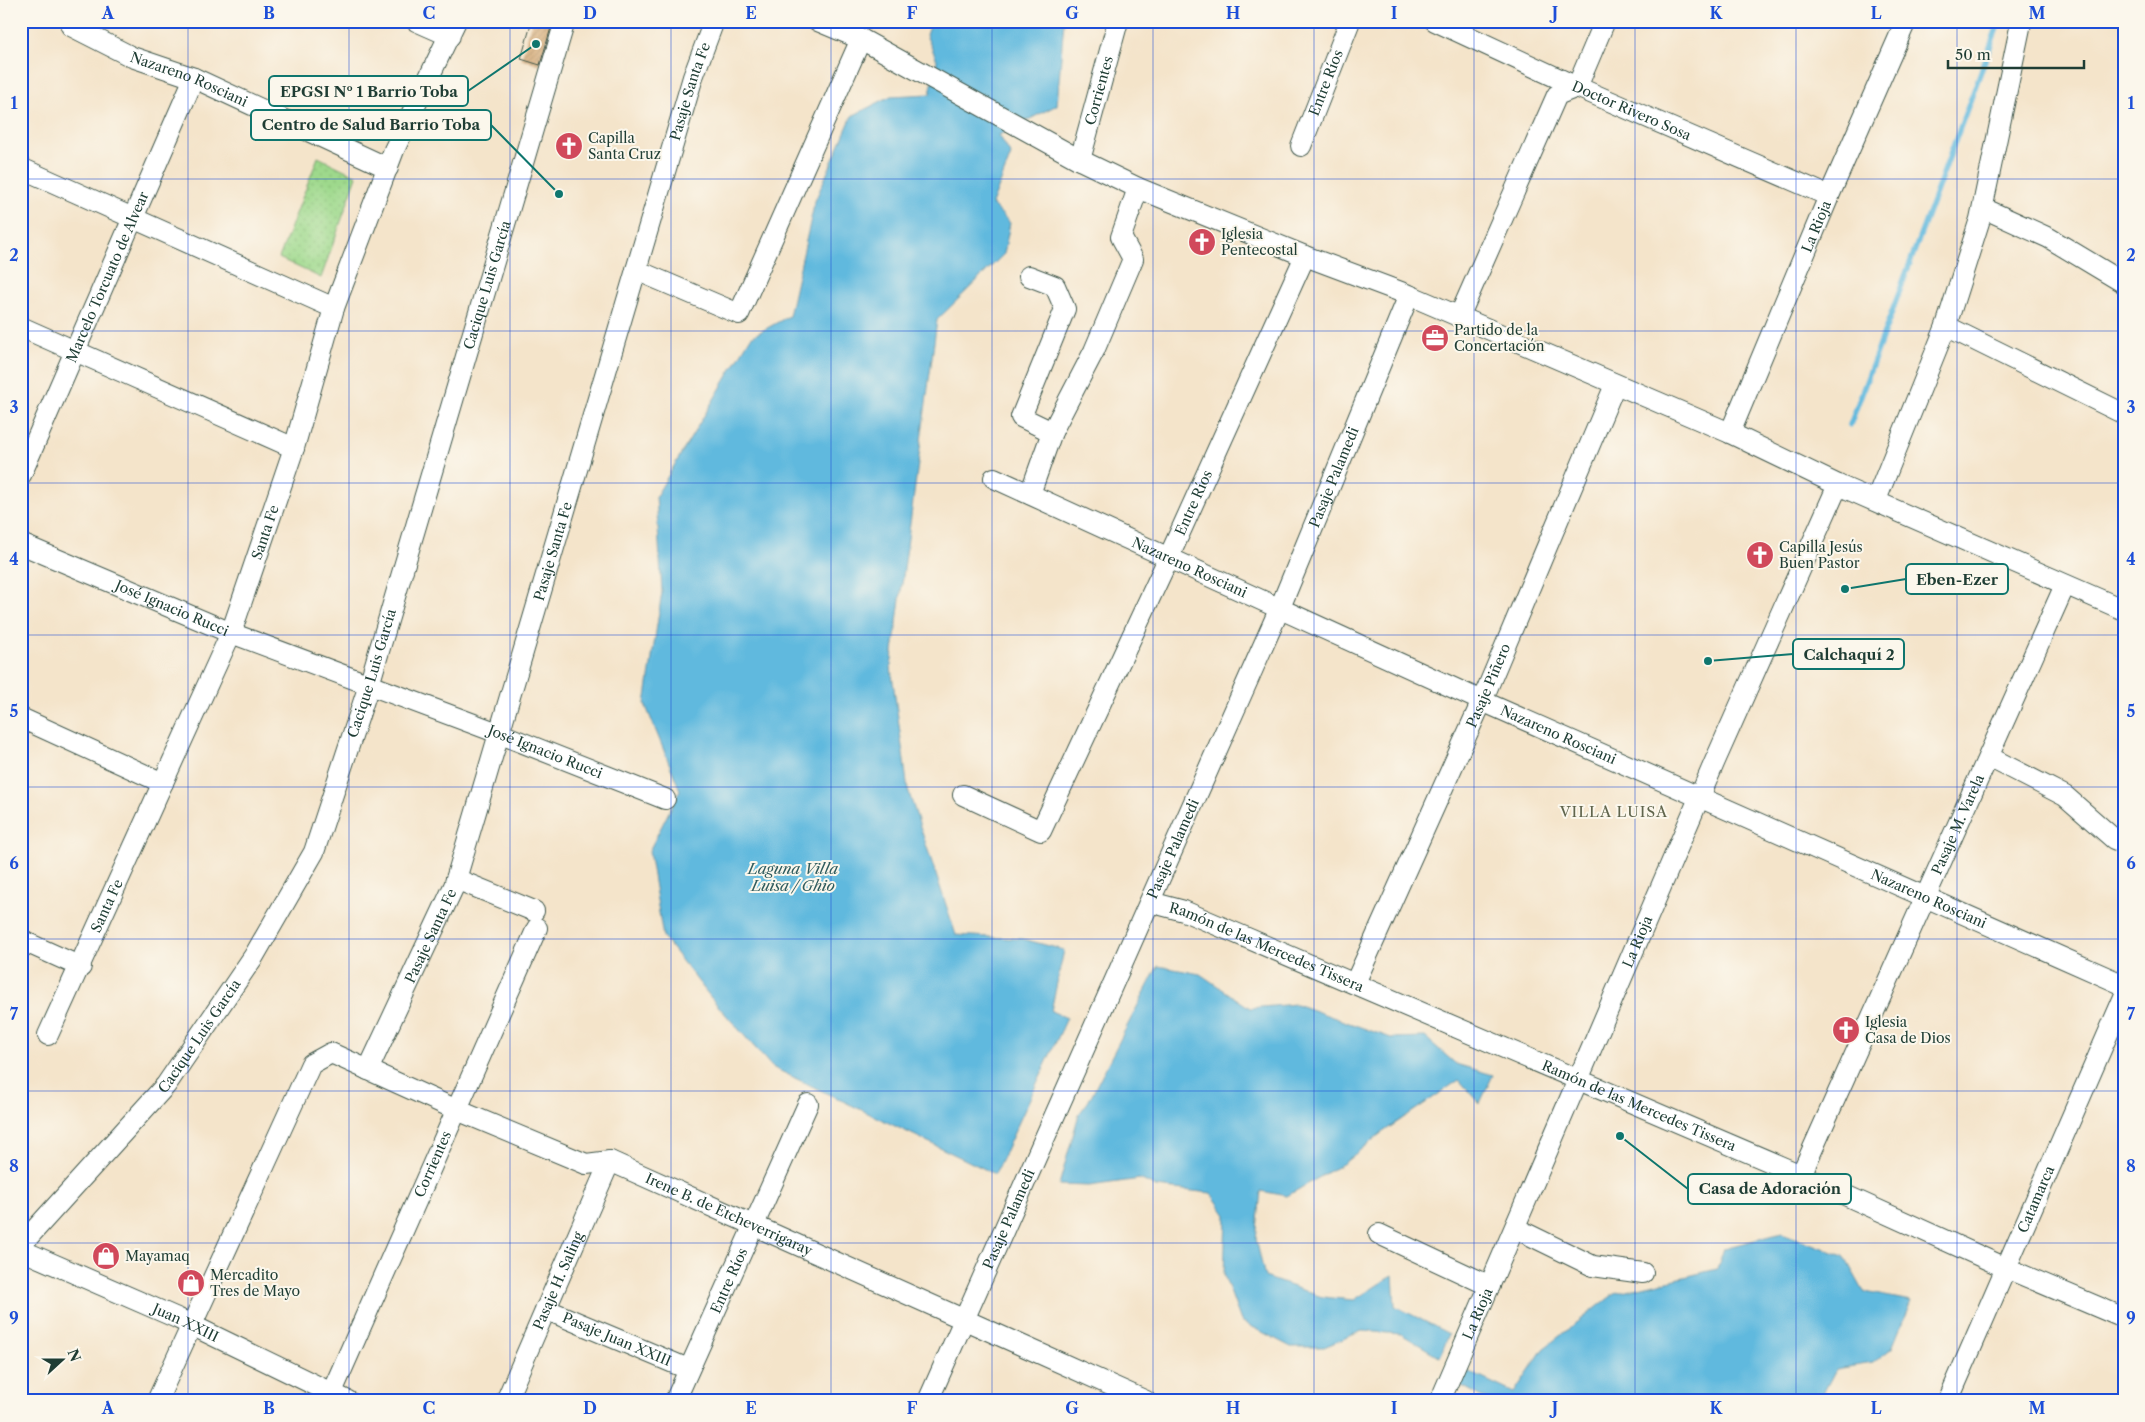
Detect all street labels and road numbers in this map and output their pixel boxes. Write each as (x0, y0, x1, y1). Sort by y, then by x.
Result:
street label: Pasaje Santa Fe (666, 40, 714, 143)
street label: Entre Ríos (1305, 47, 1347, 119)
street label: Nazareno Rosciani (128, 48, 251, 111)
street label: Corrientes (1081, 54, 1117, 127)
street label: Doctor Rivero Sosa (1569, 77, 1694, 145)
street label: Marcelo Torcuato de Alvear (62, 189, 153, 365)
street label: La Rioja (1798, 197, 1835, 255)
street label: Cacique Luis García (459, 218, 515, 352)
street label: Pasaje Palamedi (1305, 424, 1363, 530)
street label: Entre Ríos (1171, 467, 1216, 538)
street label: Pasaje Santa Fe (530, 500, 576, 603)
street label: Santa Fe (248, 502, 283, 562)
street label: Nazareno Rosciani (1129, 533, 1250, 601)
street label: José Ignacio Rucci (111, 575, 231, 640)
street label: Cacique Luis García (343, 606, 400, 740)
street label: Pasaje Piñero (1462, 641, 1514, 730)
street label: Nazareno Rosciani (1498, 701, 1619, 768)
street label: José Ignacio Rucci (484, 720, 605, 782)
street label: Pasaje M. Varela (1928, 771, 1988, 877)
street label: Pasaje Palamedi (1143, 796, 1203, 902)
street label: Nazareno Rosciani (1868, 865, 1989, 932)
street label: Santa Fe (87, 876, 127, 935)
street label: Pasaje Santa Fe (401, 886, 461, 986)
street label: Ramón de las Mercedes Tissera (1167, 898, 1367, 996)
street label: La Rioja (1618, 912, 1657, 970)
street label: Cacique Luis García (154, 975, 245, 1097)
street label: Ramón de las Mercedes Tissera (1539, 1056, 1739, 1155)
street label: Corrientes (410, 1128, 455, 1200)
street label: Catamarca (2013, 1162, 2059, 1236)
street label: Pasaje Palamedi (979, 1166, 1039, 1272)
street label: Irene B. de Etcheverrigaray (643, 1169, 816, 1260)
street label: Pasaje H. Saling (529, 1228, 588, 1333)
street label: Entre Ríos (706, 1245, 751, 1316)
street label: La Rioja (1458, 1285, 1497, 1342)
street label: Juan XXIII (148, 1299, 222, 1346)
street label: Pasaje Juan XXIII (560, 1308, 674, 1370)

